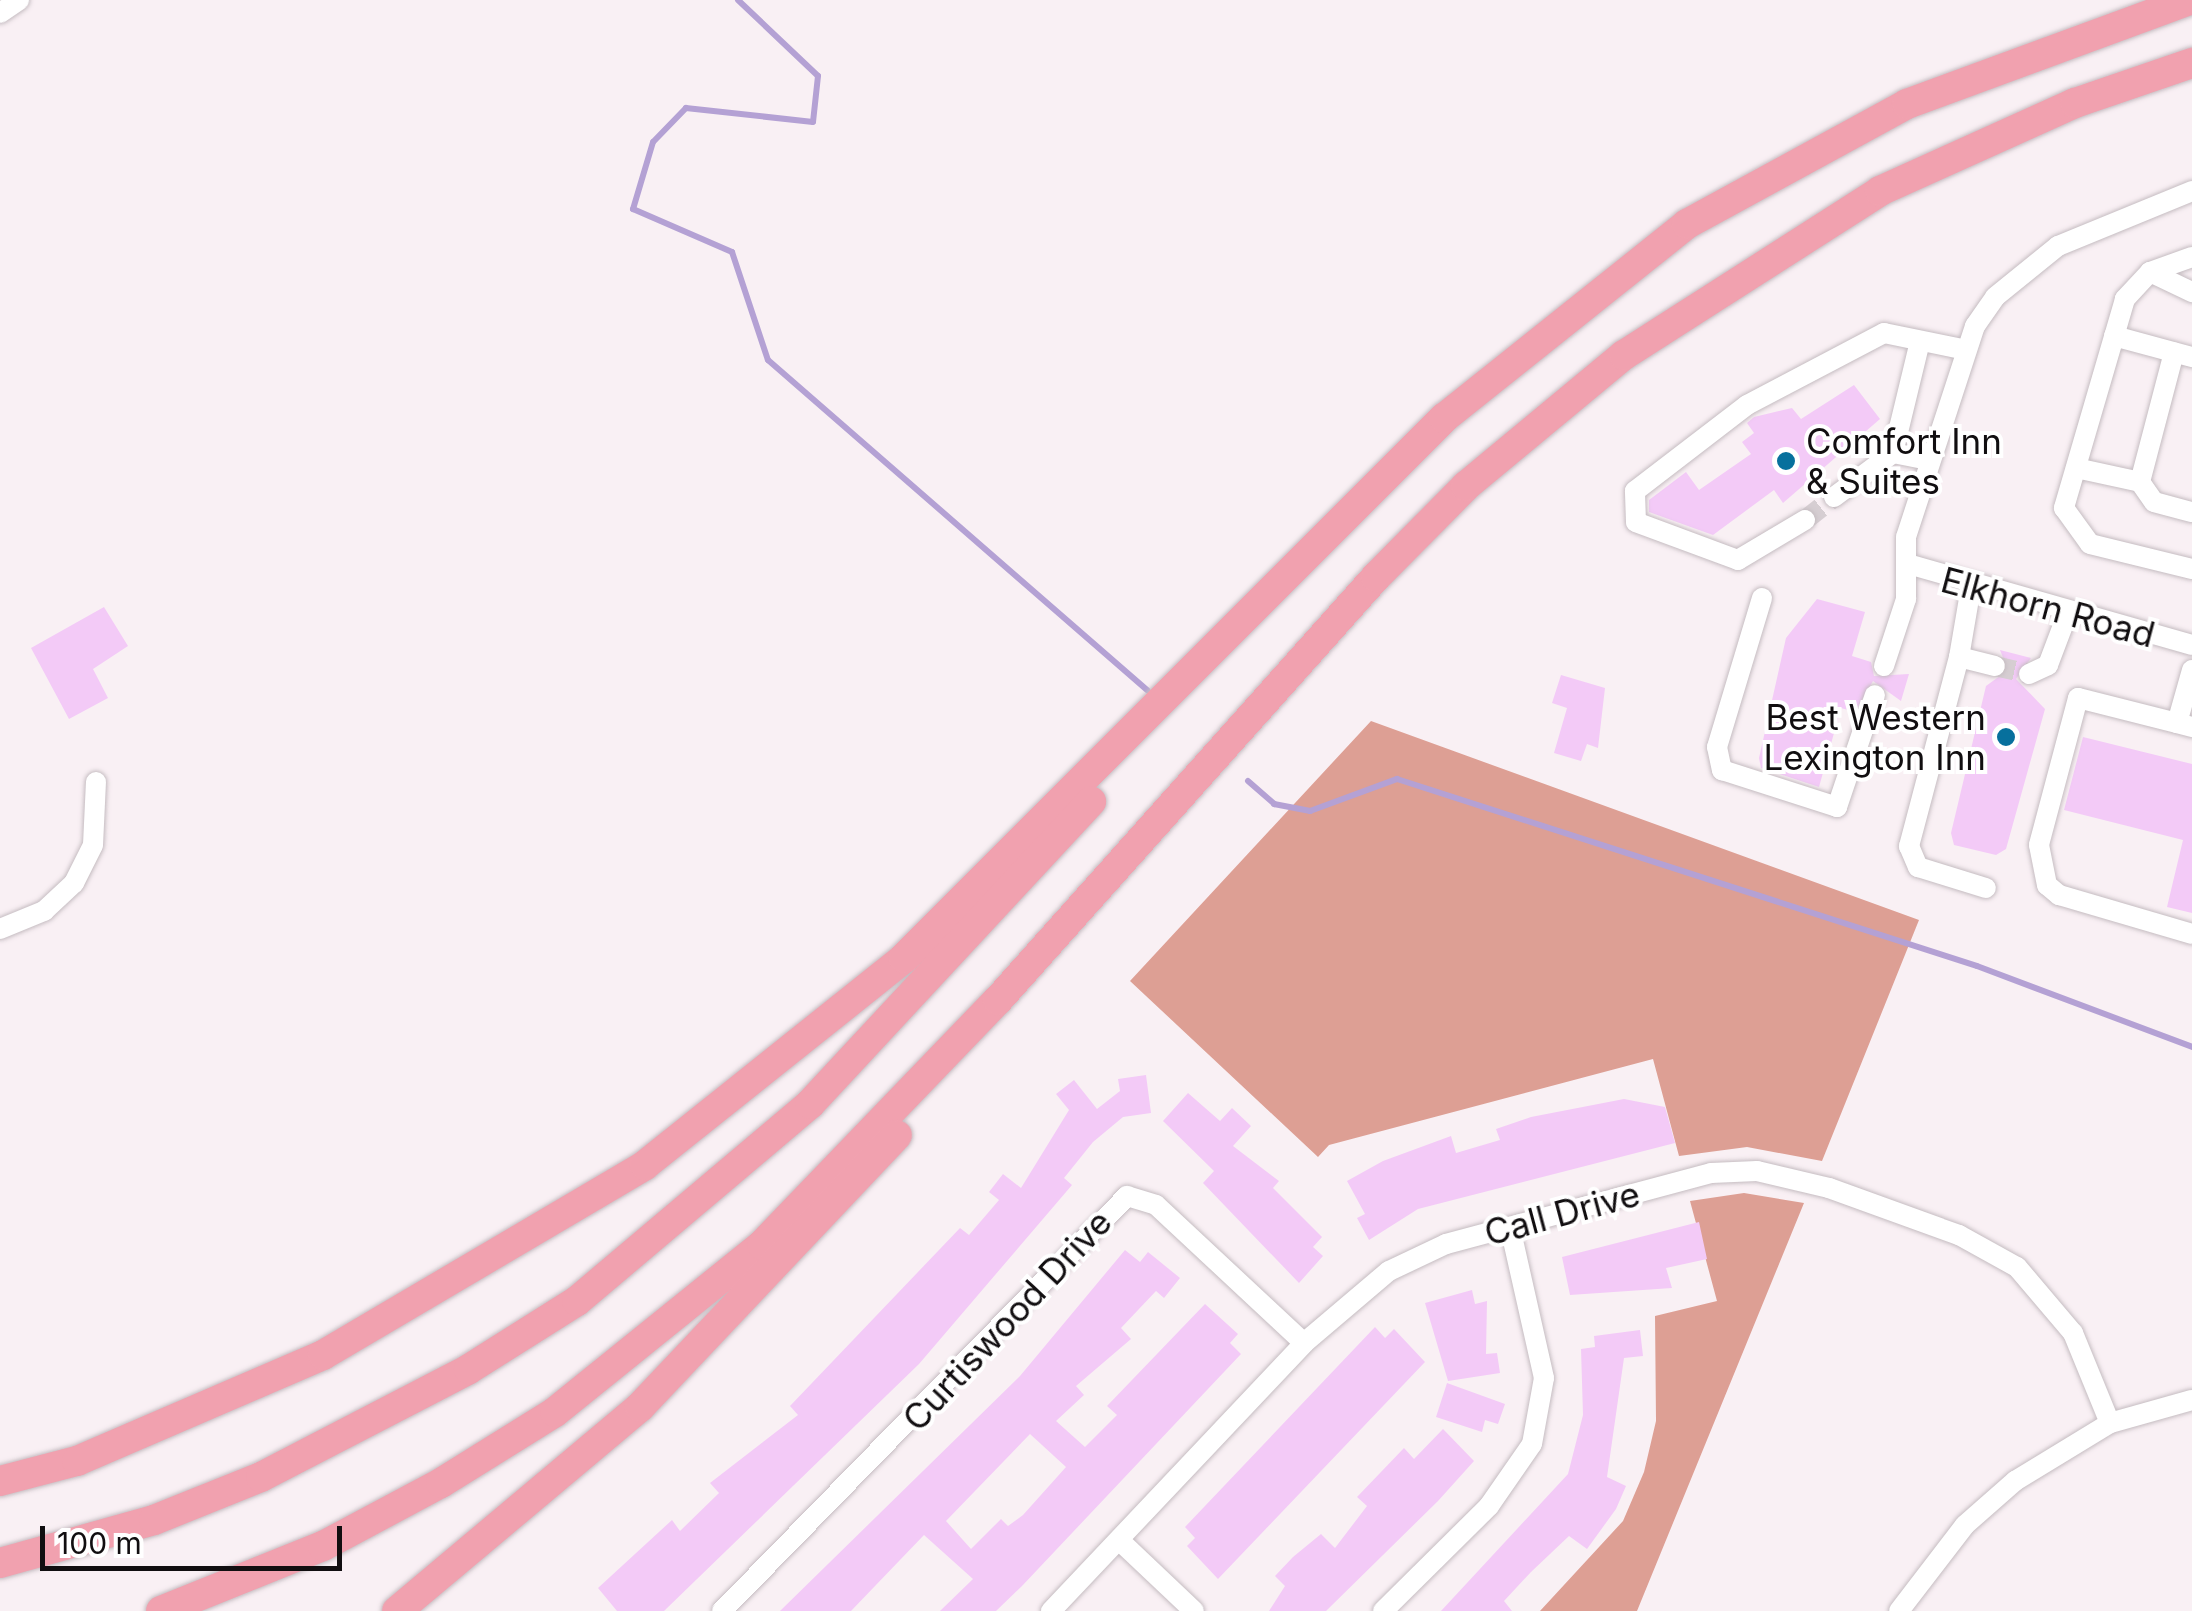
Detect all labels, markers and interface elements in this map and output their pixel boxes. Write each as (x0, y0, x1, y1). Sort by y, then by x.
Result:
place label: Comfort Inn & Suites (1806, 420, 2002, 502)
marker: Comfort Inn & Suites (1775, 450, 1797, 472)
street label: Elkhorn Road (1937, 558, 2159, 656)
place label: Best Western Lexington Inn (1763, 696, 1986, 778)
marker: Best Western Lexington Inn (1995, 726, 2017, 748)
street label: Call Drive (1480, 1172, 1644, 1254)
street label: Curtiswood Drive (894, 1201, 1120, 1439)
scale bar (45, 1506, 348, 1568)
text: 100 m (57, 1525, 142, 1561)

